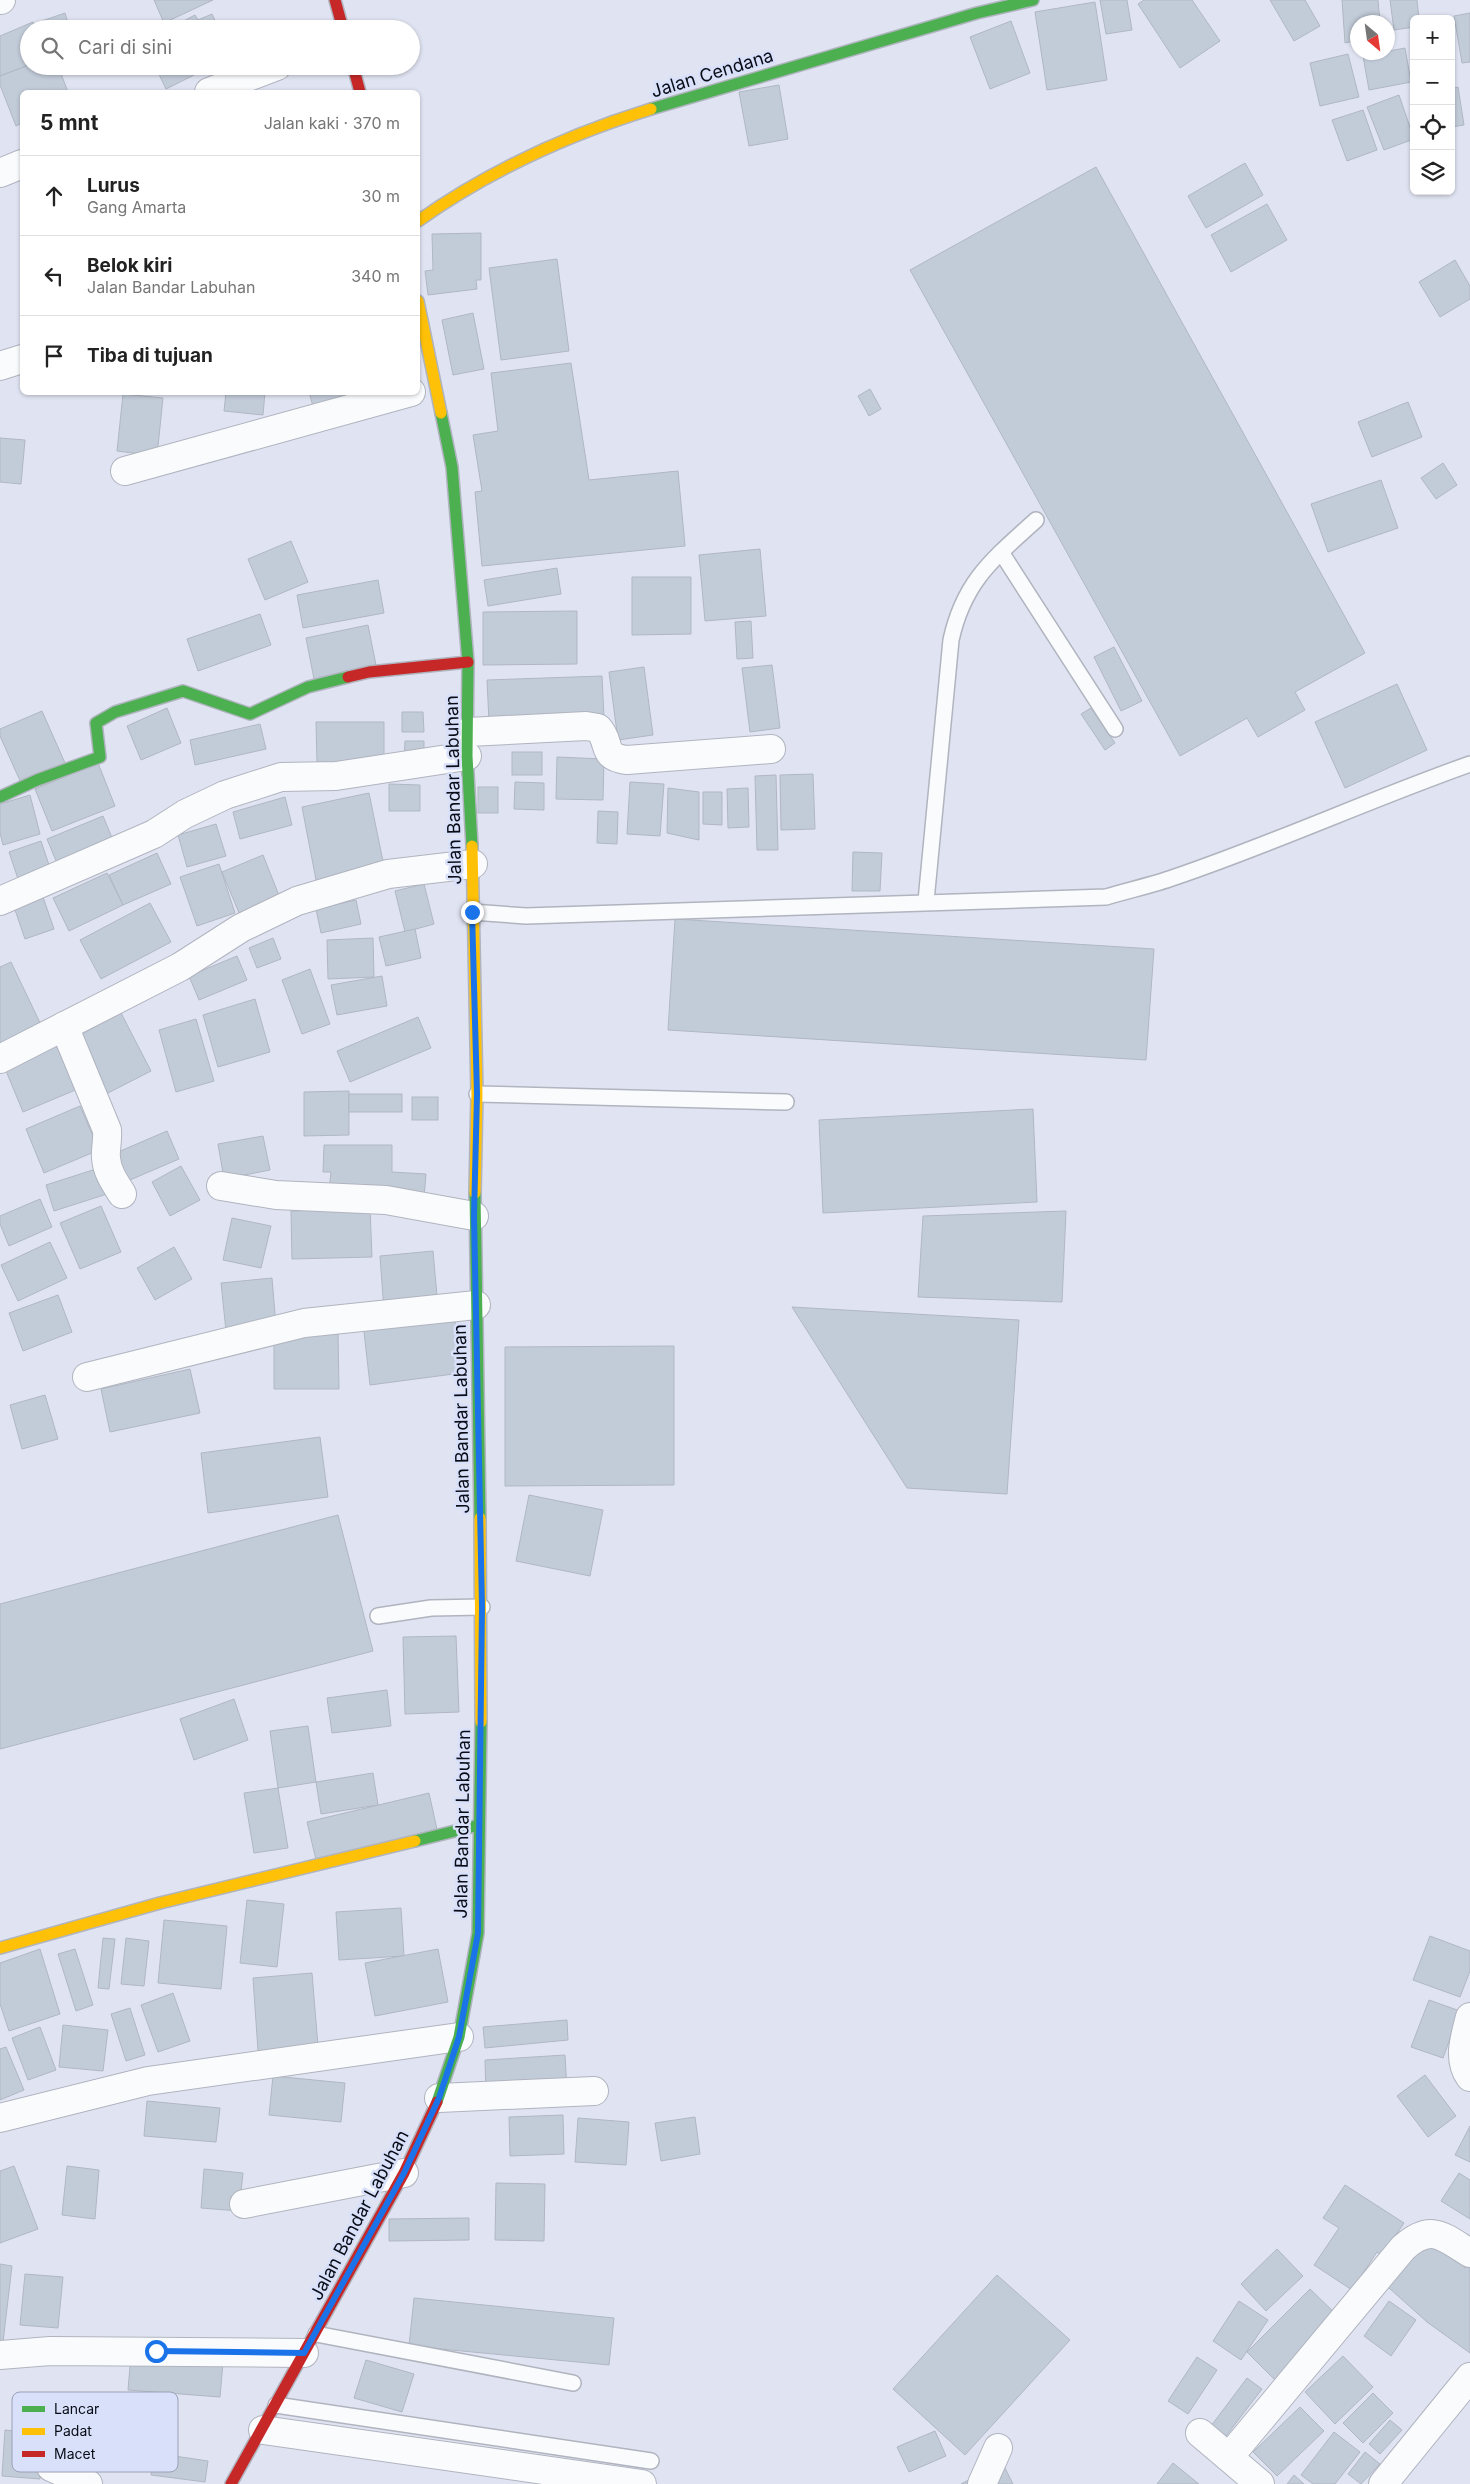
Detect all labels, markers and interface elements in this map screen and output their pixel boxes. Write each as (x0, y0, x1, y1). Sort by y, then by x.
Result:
north arrow (1350, 15, 1395, 60)
map controls (1410, 15, 1455, 195)
button: + (1410, 15, 1455, 60)
search box (20, 20, 420, 75)
icon: search (38, 34, 66, 62)
text: Cari di sini (78, 36, 172, 59)
street label: Jalan Cendana (648, 44, 776, 102)
button: − (1410, 60, 1455, 105)
button: locate (1410, 105, 1455, 150)
text: 5 mnt (40, 110, 98, 135)
text: Jalan kaki · 370 m (264, 113, 400, 133)
button: layers (1410, 150, 1455, 195)
text: Lurus (87, 174, 140, 197)
icon: ahead (40, 182, 68, 210)
text: 30 m (362, 186, 400, 206)
text: Gang Amarta (87, 197, 186, 217)
text: Belok kiri (87, 254, 172, 277)
icon: left (40, 262, 68, 290)
text: 340 m (351, 266, 400, 286)
text: Jalan Bandar Labuhan (87, 277, 255, 297)
icon: arrive (40, 342, 68, 370)
text: Tiba di tujuan (87, 344, 213, 367)
street label: Jalan Bandar Labuhan (441, 695, 465, 885)
route end (461, 901, 484, 924)
street label: Jalan Bandar Labuhan (449, 1324, 473, 1514)
street label: Jalan Bandar Labuhan (450, 1729, 474, 1919)
street label: Jalan Bandar Labuhan (305, 2126, 413, 2304)
route start (145, 2340, 168, 2363)
legend (12, 2392, 178, 2472)
text: Lancar (54, 2400, 99, 2417)
text: Padat (54, 2422, 92, 2439)
text: Macet (54, 2445, 96, 2462)

